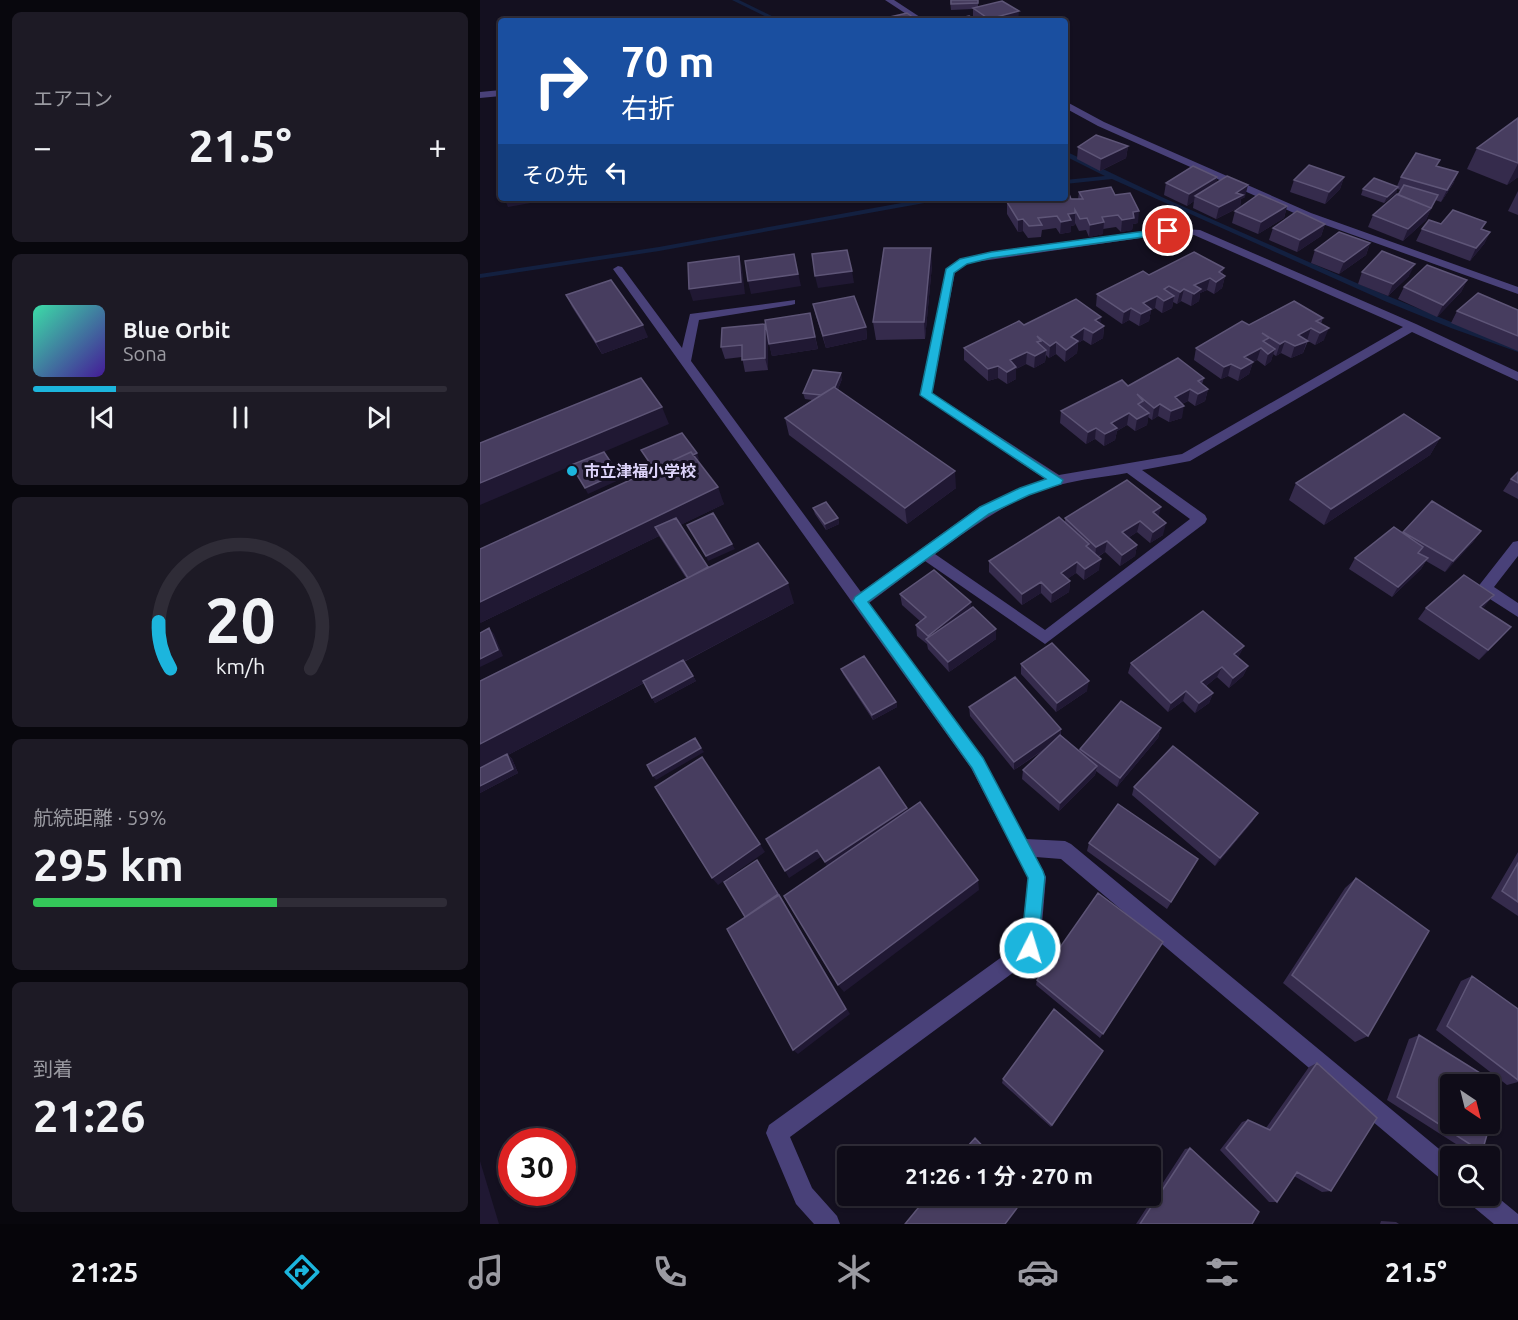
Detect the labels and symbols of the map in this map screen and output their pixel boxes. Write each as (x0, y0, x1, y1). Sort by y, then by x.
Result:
pin (1142, 205, 1193, 256)
place label: 市立津福小学校 (584, 462, 696, 480)
marker: 市立津福小学校 (565, 464, 579, 478)
position arrow (998, 916, 1062, 980)
north arrow (1440, 1074, 1500, 1134)
speed limit sign: 30 (498, 1128, 576, 1206)

